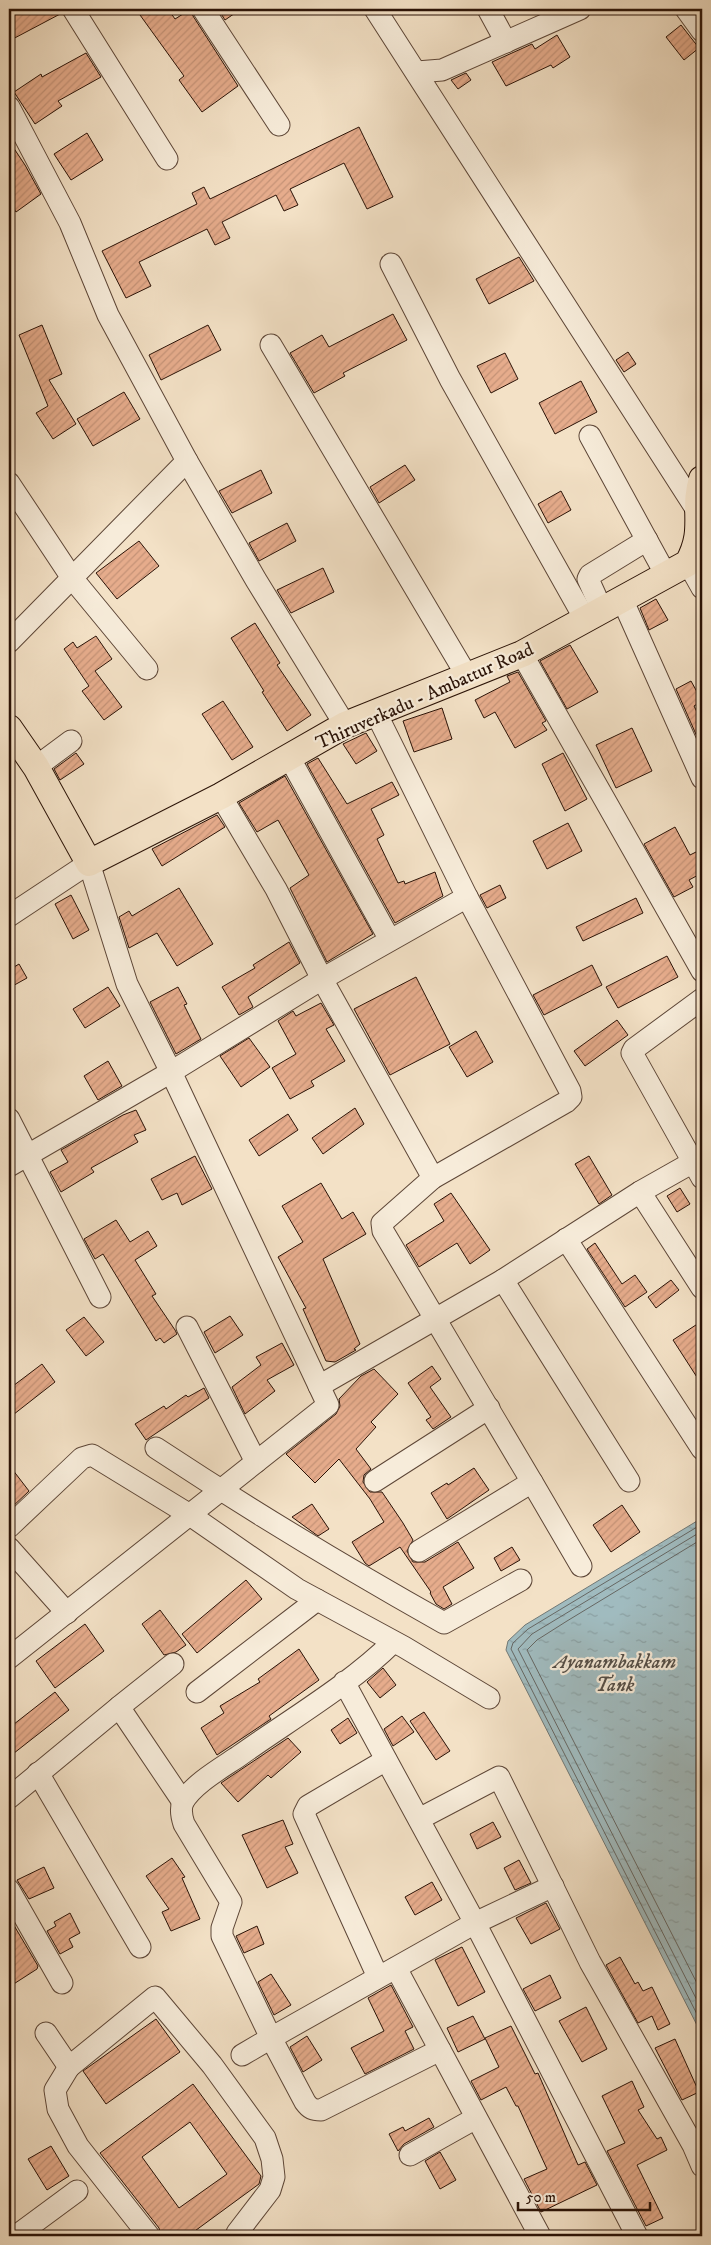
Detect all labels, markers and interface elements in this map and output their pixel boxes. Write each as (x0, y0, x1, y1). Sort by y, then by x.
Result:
street label: Thiruverkadu - Ambattur Road (312, 638, 537, 755)
water label: Ayanambakkam Tank (552, 1650, 676, 1698)
scale bar (518, 2180, 651, 2212)
text: 50 m (526, 2188, 556, 2207)

